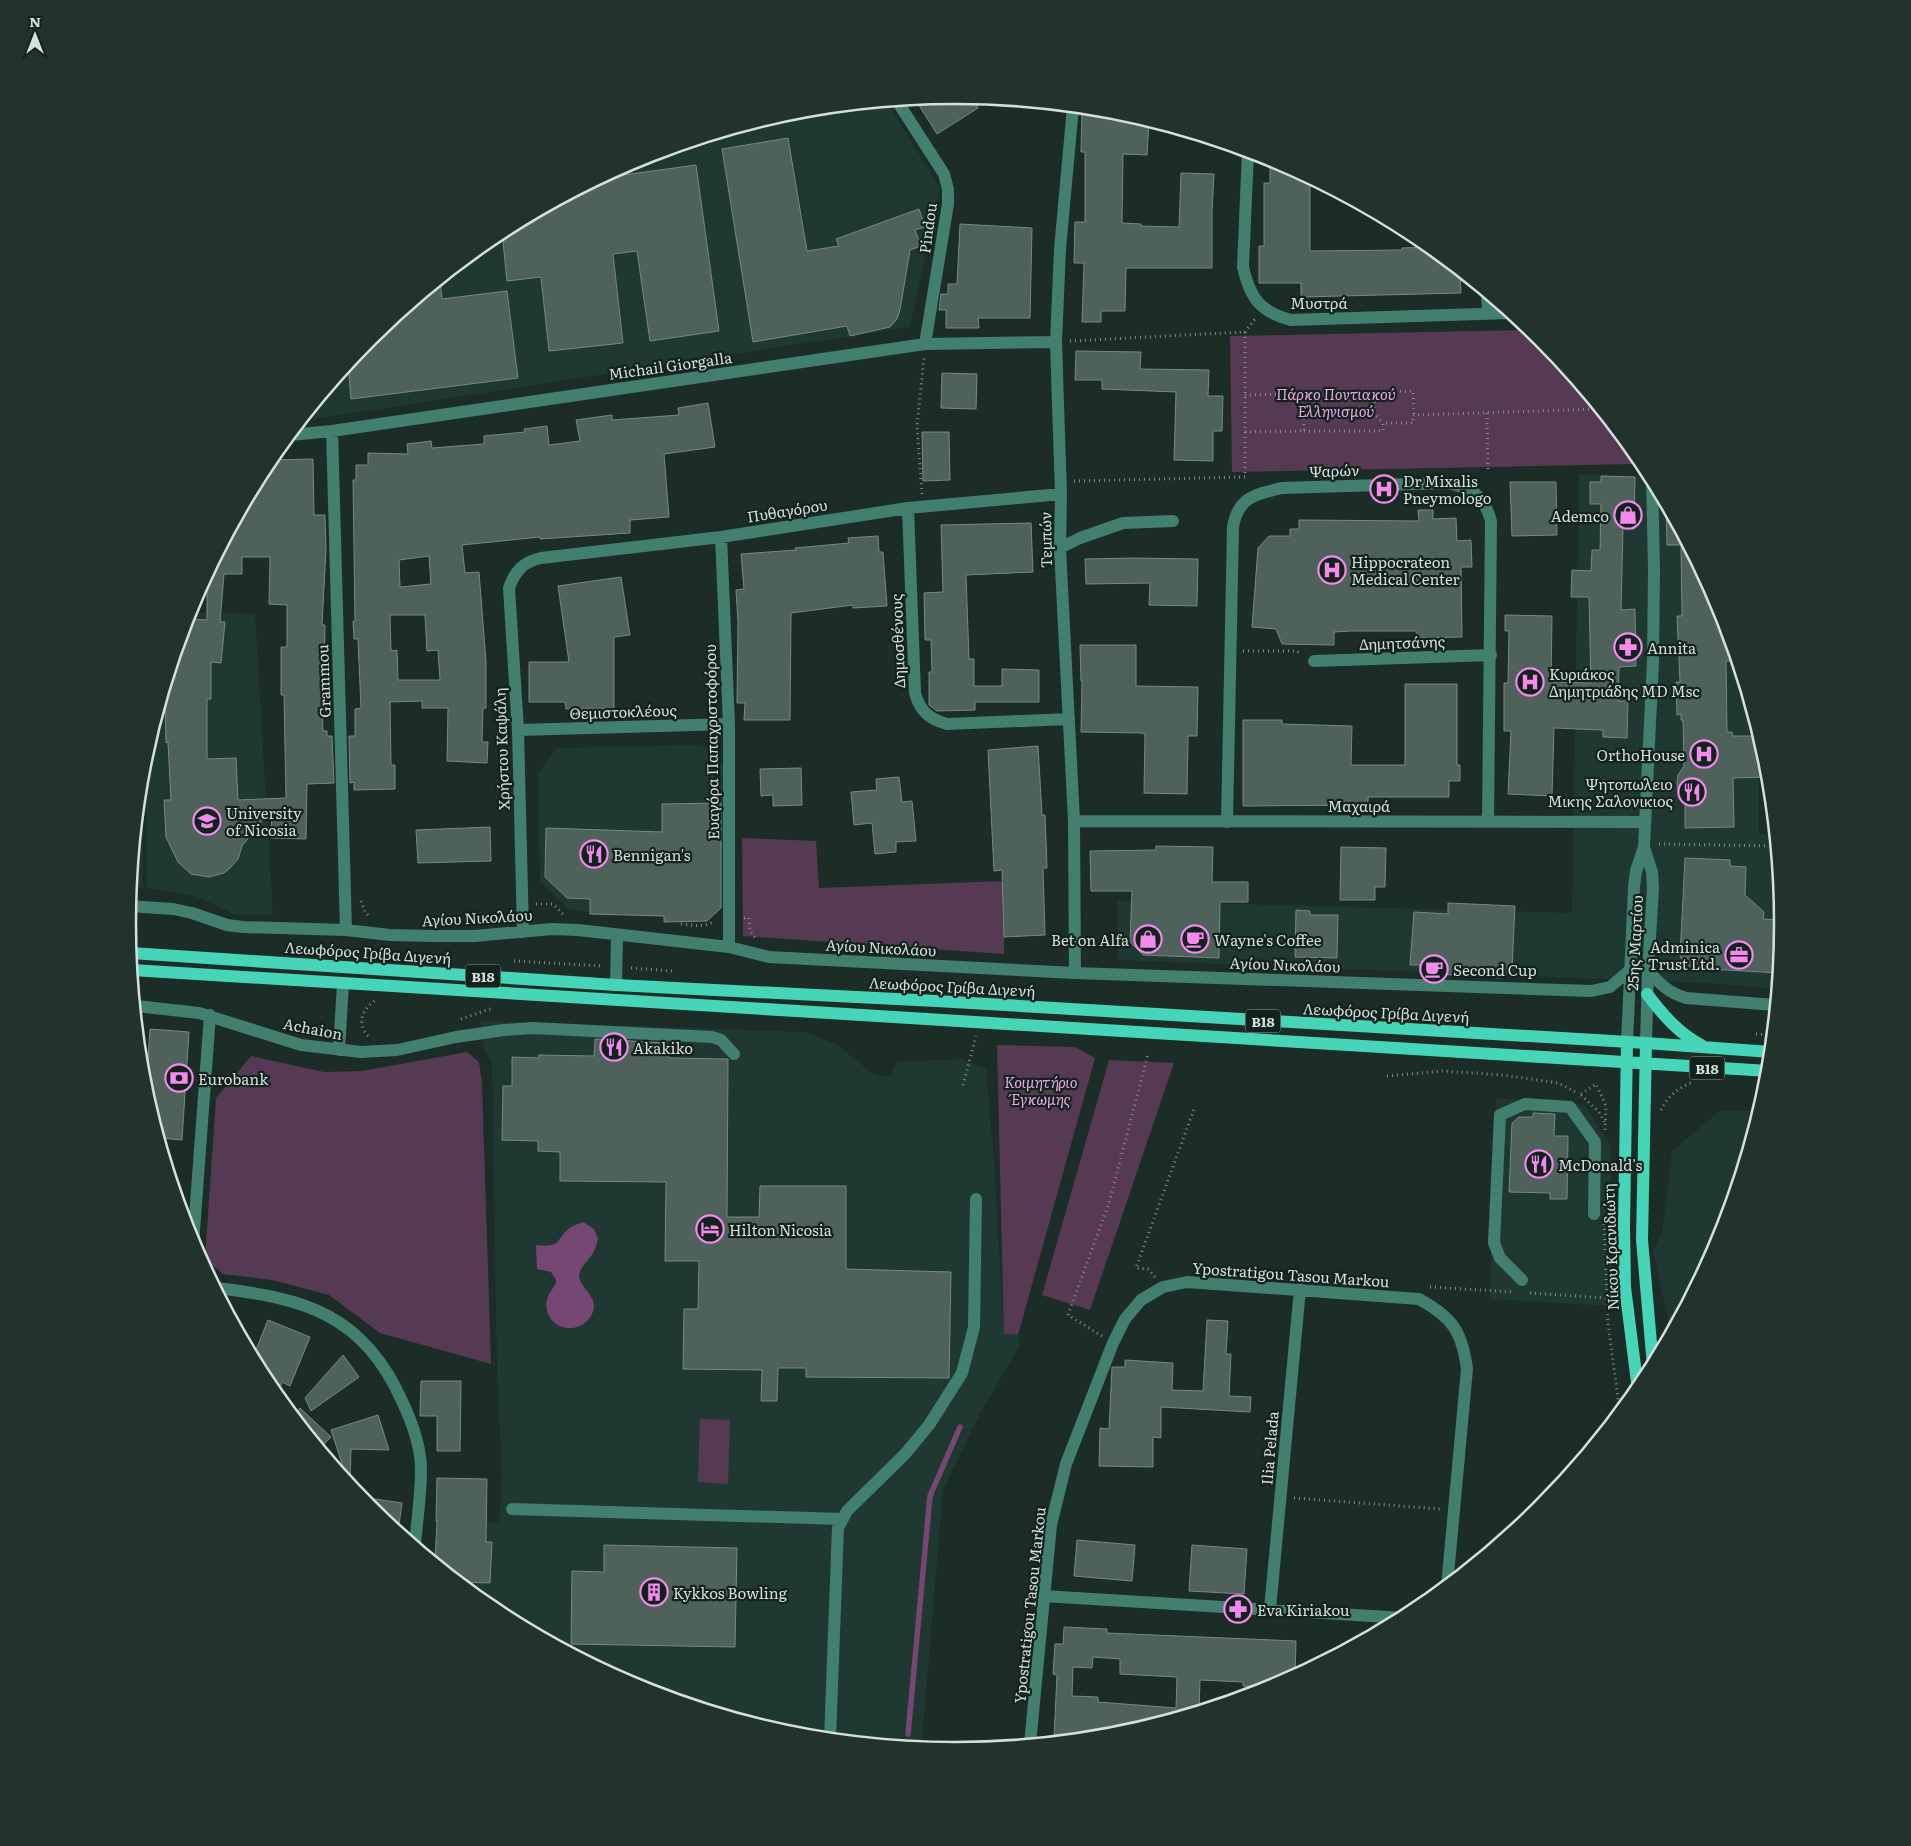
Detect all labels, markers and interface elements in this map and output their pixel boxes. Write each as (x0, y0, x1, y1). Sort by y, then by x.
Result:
north arrow (10, 10, 60, 60)
text: N (29, 11, 41, 31)
street label: Pindou (912, 201, 942, 255)
street label: Μυστρά (1290, 291, 1348, 314)
street label: Michail Giorgalla (607, 345, 734, 385)
park label: Πάρκο Ποντιακού Ελληνισμού (1276, 382, 1396, 422)
street label: Ψαρών (1308, 458, 1360, 482)
place label: Dr Mixalis Pneymologo (1403, 469, 1492, 509)
hospital icon: Dr Mixalis Pneymologo (1369, 474, 1399, 504)
street label: Πυθαγόρου (745, 492, 829, 528)
shop icon: Ademco (1613, 500, 1643, 530)
place label: Ademco (1551, 504, 1609, 527)
street label: Τεμπών (1033, 512, 1057, 568)
place label: Hippocrateon Medical Center (1351, 550, 1460, 590)
hospital icon: Hippocrateon Medical Center (1317, 555, 1347, 585)
street label: Δημοσθένους (884, 593, 910, 689)
street label: Δημητσάνης (1359, 629, 1446, 655)
pharmacy icon: Annita (1613, 632, 1643, 662)
place label: Annita (1647, 636, 1697, 659)
street label: Grammou (310, 643, 336, 718)
street label: Ευαγόρα Παπαχριστοφόρου (698, 644, 724, 840)
place label: Κυριάκος Δημητριάδης MD Msc (1549, 662, 1700, 702)
hospital icon: Κυριάκος Δημητριάδης MD Msc (1515, 667, 1545, 697)
street label: Χρήστου Καψάλη (487, 687, 515, 811)
street label: Θεμιστοκλέους (569, 698, 678, 724)
hospital icon: OrthoHouse (1689, 739, 1719, 769)
place label: OrthoHouse (1597, 743, 1685, 766)
place label: Ψητοπωλειο Μικης Σαλονικιος (1547, 772, 1674, 812)
restaurant icon: Ψητοπωλειο Μικης Σαλονικιος (1677, 777, 1707, 807)
street label: Μαχαιρά (1328, 794, 1390, 817)
place label: University of Nicosia (226, 801, 302, 841)
school or university icon: University of Nicosia (192, 806, 222, 836)
restaurant icon: Bennigan's (579, 839, 609, 869)
place label: Bennigan's (613, 843, 691, 866)
street label: 25ης Μαρτίου (1620, 894, 1648, 991)
street label: Αγίου Νικολάου (421, 903, 533, 931)
shop icon: Bet on Alfa (1133, 924, 1163, 954)
cafe icon: Wayne's Coffee (1180, 924, 1210, 954)
place label: Bet on Alfa (1051, 928, 1130, 951)
place label: Wayne's Coffee (1214, 928, 1322, 951)
street label: Αγίου Νικολάου (825, 933, 937, 961)
street label: Λεωφόρος Γρίβα Διγενή (284, 935, 452, 969)
place label: Adminica Trust Ltd. (1648, 935, 1721, 975)
office icon: Adminica Trust Ltd. (1724, 940, 1754, 970)
street label: Αγίου Νικολάου (1229, 951, 1341, 977)
cafe icon: Second Cup (1419, 954, 1449, 984)
place label: Second Cup (1453, 958, 1537, 981)
road number: B18 (466, 964, 500, 988)
street label: Λεωφόρος Γρίβα Διγενή (868, 970, 1036, 1002)
street label: Λεωφόρος Γρίβα Διγενή (1302, 996, 1470, 1028)
road number: B18 (1246, 1009, 1280, 1032)
street label: Achaion (281, 1011, 345, 1045)
restaurant icon: Akakiko (599, 1032, 629, 1062)
place label: Akakiko (633, 1036, 693, 1059)
road number: B18 (1690, 1056, 1724, 1080)
bank icon: Eurobank (164, 1063, 194, 1093)
place label: Eurobank (198, 1067, 269, 1090)
park label: Κοιμητήριο Έγκωμης (1004, 1070, 1078, 1110)
restaurant icon: McDonald's (1524, 1149, 1554, 1179)
place label: McDonald's (1558, 1153, 1642, 1176)
street label: Νίκου Κρανιδιώτη (1596, 1183, 1624, 1311)
hotel icon: Hilton Nicosia (695, 1214, 725, 1244)
place label: Hilton Nicosia (729, 1218, 833, 1241)
street label: Ypostratigou Tasou Markou (1192, 1256, 1391, 1292)
street label: Ilia Pelada (1254, 1409, 1284, 1486)
street label: Ypostratigou Tasou Markou (1007, 1505, 1051, 1704)
building icon: Kykkos Bowling (639, 1577, 669, 1607)
place label: Kykkos Bowling (673, 1581, 788, 1604)
pharmacy icon: Eva Kiriakou (1223, 1594, 1253, 1624)
place label: Eva Kiriakou (1257, 1598, 1350, 1621)

